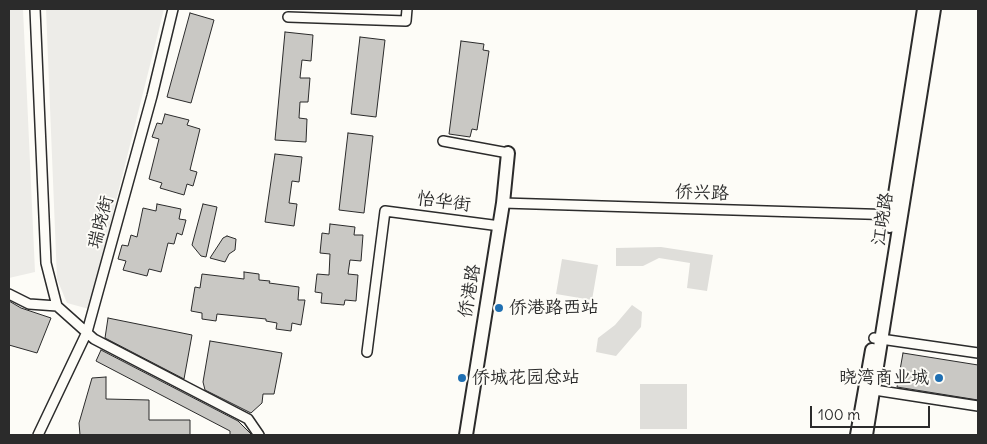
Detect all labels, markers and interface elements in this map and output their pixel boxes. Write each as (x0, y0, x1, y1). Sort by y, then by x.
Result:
street label: 侨兴路 (675, 181, 729, 205)
street label: 怡华街 (416, 188, 472, 216)
street label: 江晓路 (868, 191, 898, 247)
street label: 瑞晓街 (84, 193, 118, 251)
street label: 侨港路 (455, 263, 485, 319)
place label: 侨港路西站 (509, 297, 599, 319)
marker: 侨港路西站 (493, 302, 505, 314)
place label: 侨城花园总站 (472, 367, 580, 389)
place label: 晓湾商业城 (839, 367, 929, 389)
marker: 侨城花园总站 (456, 372, 468, 384)
marker: 晓湾商业城 (933, 372, 945, 384)
scale bar (812, 396, 932, 428)
text: 100 m (818, 405, 860, 424)

